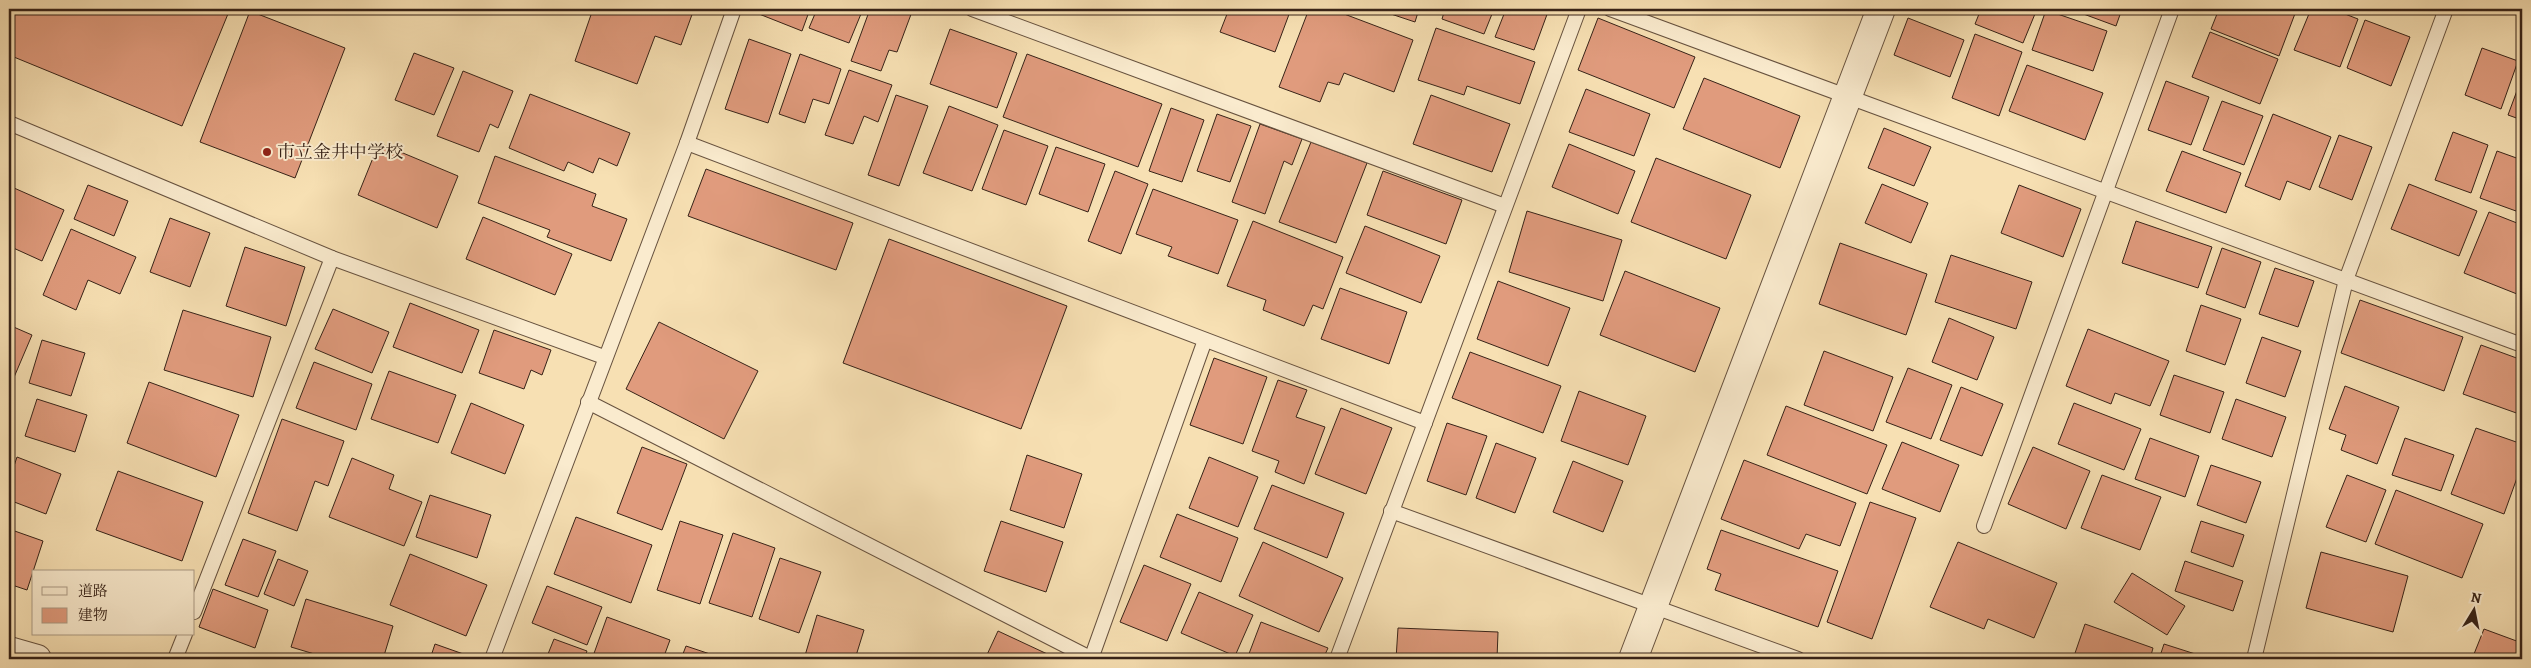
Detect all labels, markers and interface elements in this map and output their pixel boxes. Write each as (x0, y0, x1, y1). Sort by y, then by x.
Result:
place label: 市立金井中学校 (277, 140, 403, 164)
marker: 市立金井中学校 (261, 146, 273, 158)
legend (32, 570, 195, 636)
text: 道路 (78, 581, 108, 601)
north arrow (2448, 586, 2498, 636)
text: N (2469, 587, 2483, 608)
text: 建物 (78, 605, 108, 625)

